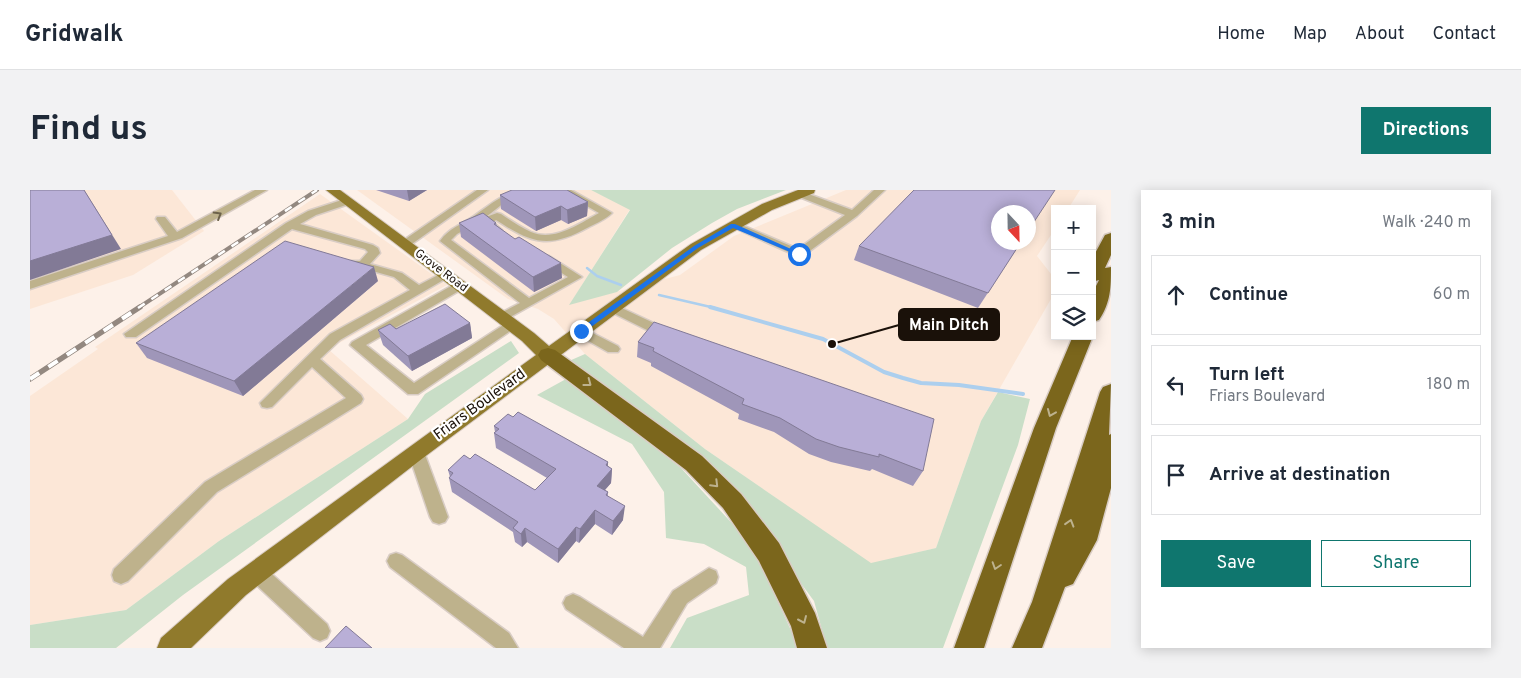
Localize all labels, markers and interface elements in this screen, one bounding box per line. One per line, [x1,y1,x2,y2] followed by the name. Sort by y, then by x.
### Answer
[25,20,123,50] text: Gridwalk
[1217,23,1265,46] text: Home
[1293,23,1327,46] text: Map
[1355,23,1404,46] text: About
[1432,23,1496,46] text: Contact
[1361,107,1491,154] button: Directions
[30,108,148,152] text: Find us
[991,205,1036,250] north arrow
[1051,205,1096,340] map controls
[1051,205,1096,250] button: +
[1161,209,1216,236] text: 3 min
[212,211,221,221] one-way arrow
[1382,213,1471,233] text: Walk · 240 m
[788,243,811,266] route start
[411,246,471,296] street label: Grove Road
[1051,250,1096,295] button: −
[1162,281,1190,309] icon: ahead
[1209,283,1288,307] text: Continue
[1433,285,1470,305] text: 60 m
[1051,295,1096,340] button: layers
[899,309,999,340] callout: Main Ditch
[909,316,989,336] text: Main Ditch
[570,320,593,343] route end
[1209,363,1285,387] text: Turn left
[430,365,530,445] street label: Friars Boulevard
[1162,371,1190,399] icon: left
[1427,375,1470,395] text: 180 m
[582,378,591,386] one-way arrow
[1209,387,1325,407] text: Friars Boulevard
[1046,408,1057,417] one-way arrow
[1162,461,1190,489] icon: arrive
[1209,463,1390,487] text: Arrive at destination
[709,478,718,487] one-way arrow
[1065,520,1075,528] one-way arrow
[1161,540,1311,587] button: Save
[1321,540,1471,587] button: Share
[992,562,1002,570] one-way arrow
[796,615,807,624] one-way arrow

